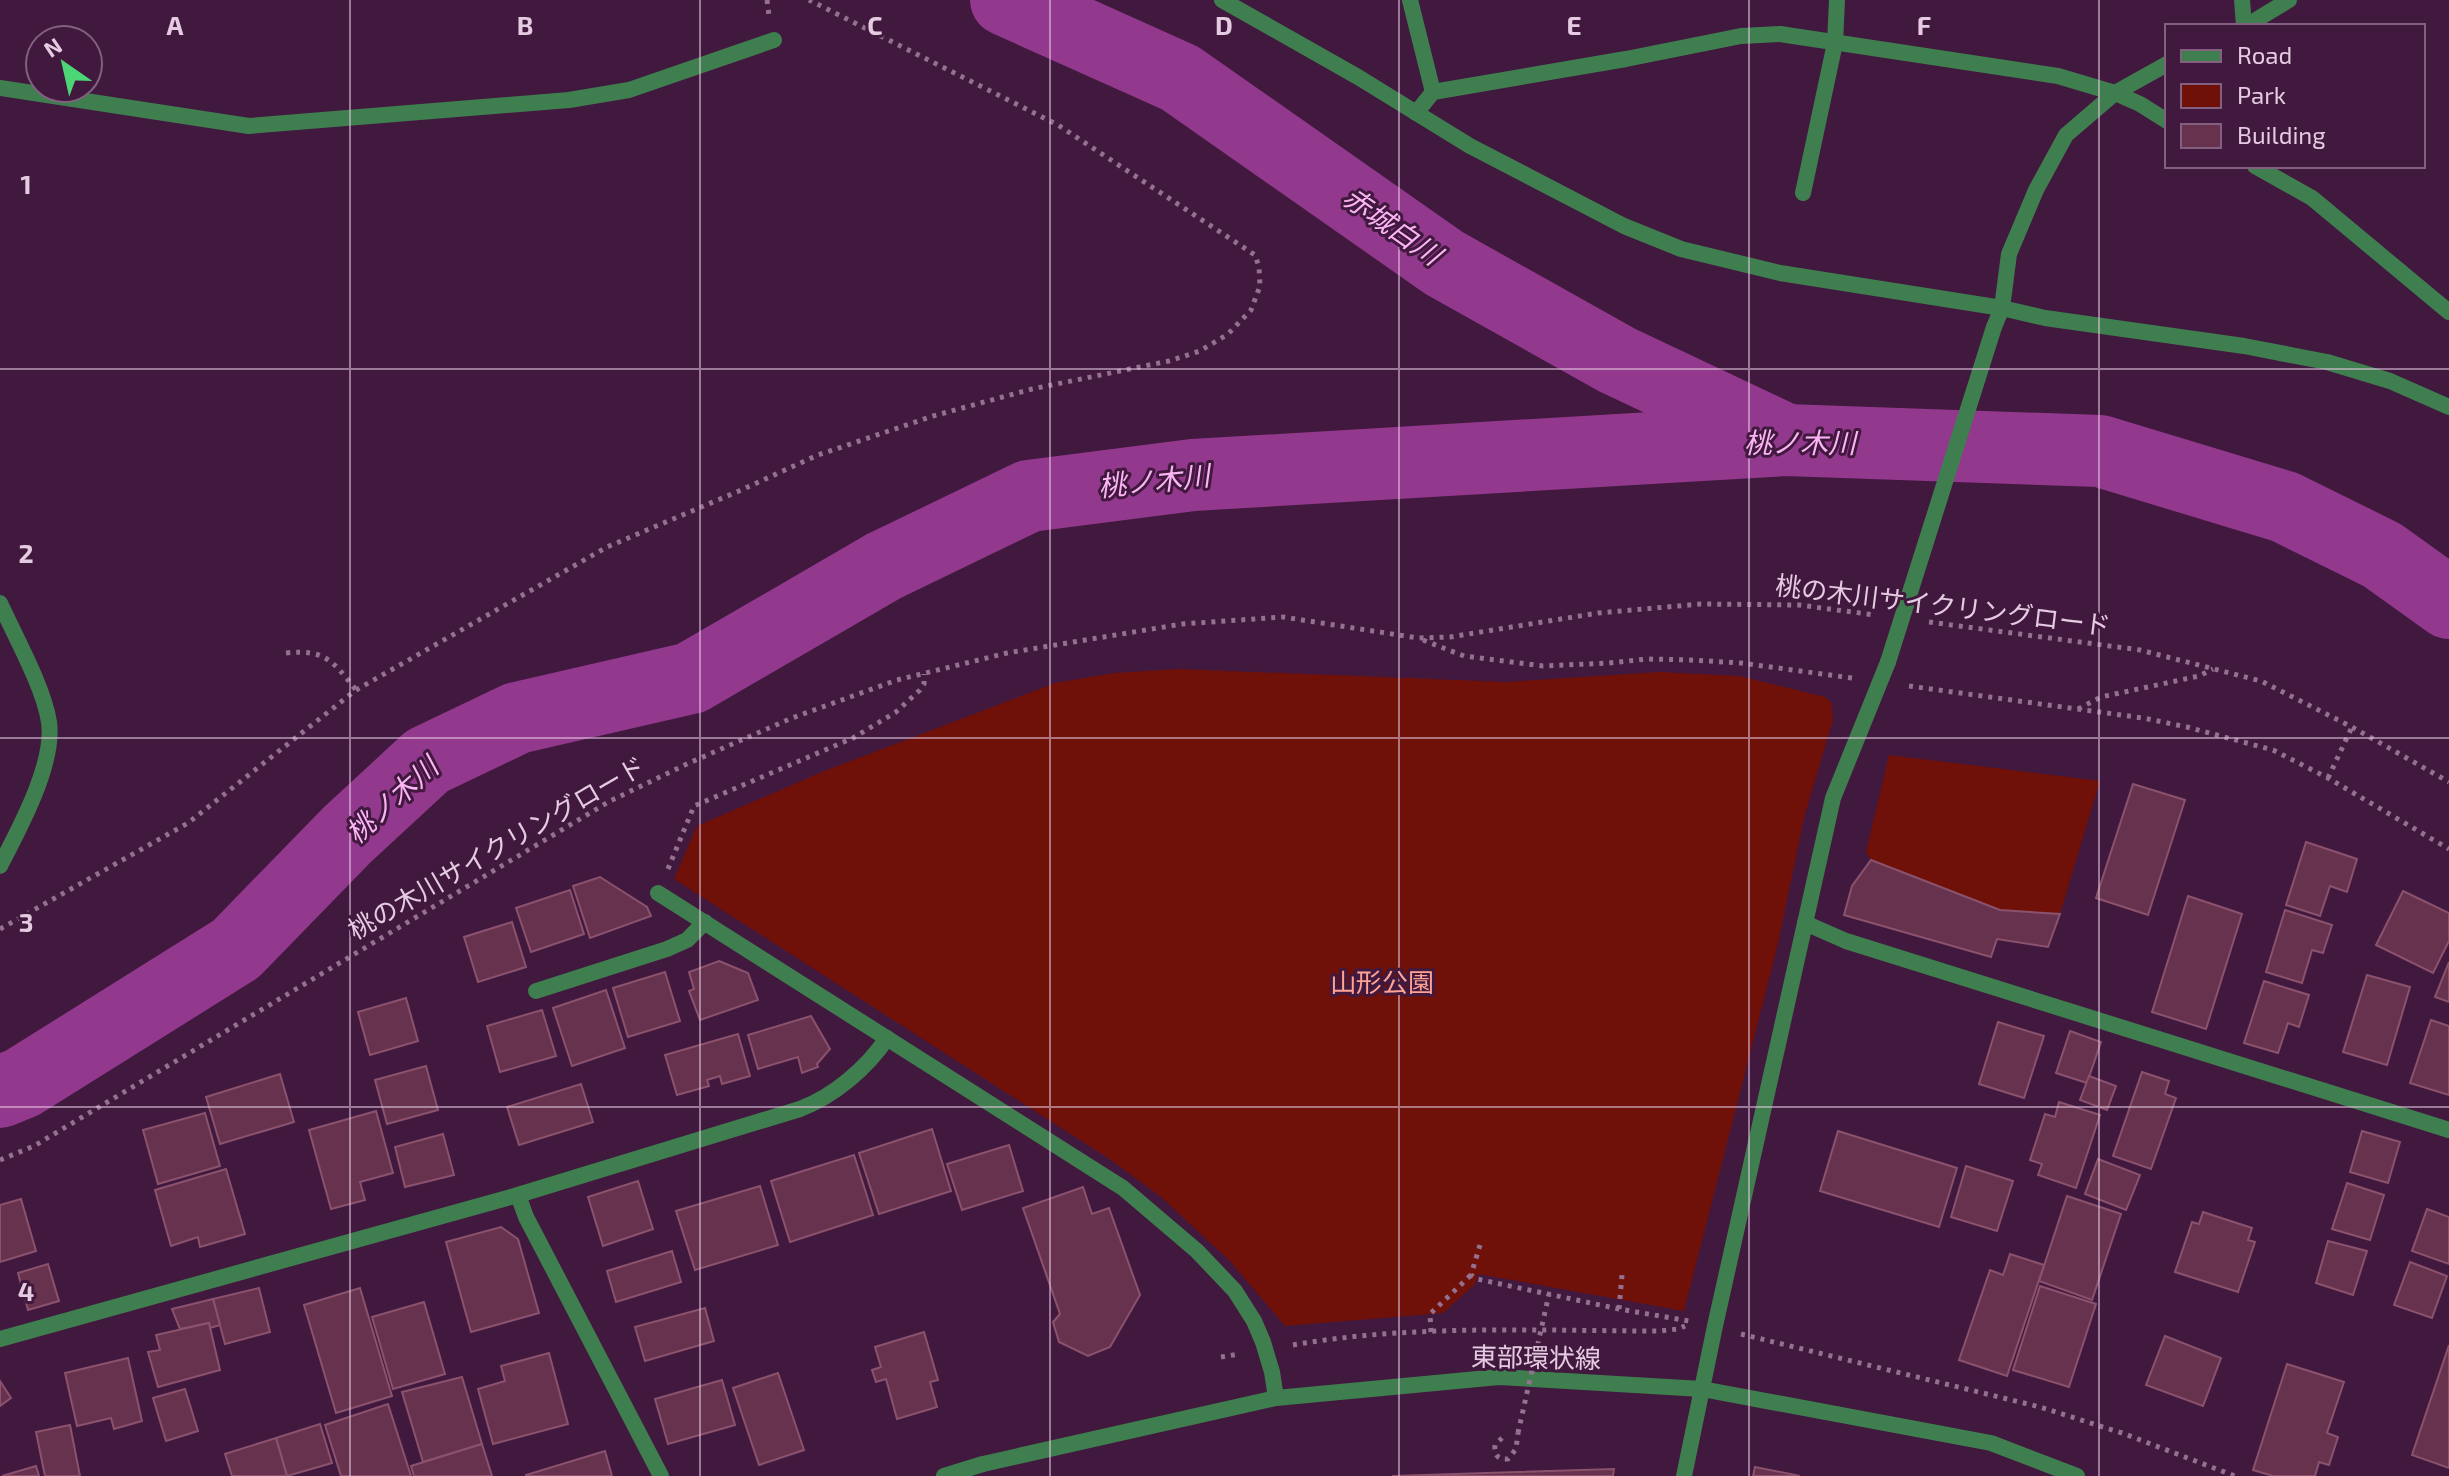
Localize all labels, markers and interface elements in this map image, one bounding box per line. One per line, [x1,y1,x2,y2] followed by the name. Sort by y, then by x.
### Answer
[167,9,184,40] text: A
[517,9,533,40] text: B
[867,9,883,40] text: C
[1215,9,1233,40] text: D
[1566,9,1582,40] text: E
[1917,9,1931,40] text: F
[24,24,104,104] north arrow
[2165,24,2425,168] legend
[38,31,66,62] text: N
[2237,40,2292,69] text: Road
[2237,80,2286,109] text: Park
[2237,120,2326,149] text: Building
[20,168,32,199] text: 1
[1337,179,1451,273] water label: 赤城白川
[1744,425,1859,459] water label: 桃ノ木川
[1096,457,1214,503] water label: 桃ノ木川
[18,537,34,568] text: 2
[1774,569,2113,640] street label: 桃の木川サイクリングロード
[338,747,447,849] water label: 桃ノ木川
[342,749,650,944] street label: 桃の木川サイクリングロード
[19,906,33,937] text: 3
[1330,966,1434,997] park label: 山形公園
[18,1275,34,1306] text: 4
[1471,1340,1601,1373] street label: 東部環状線

